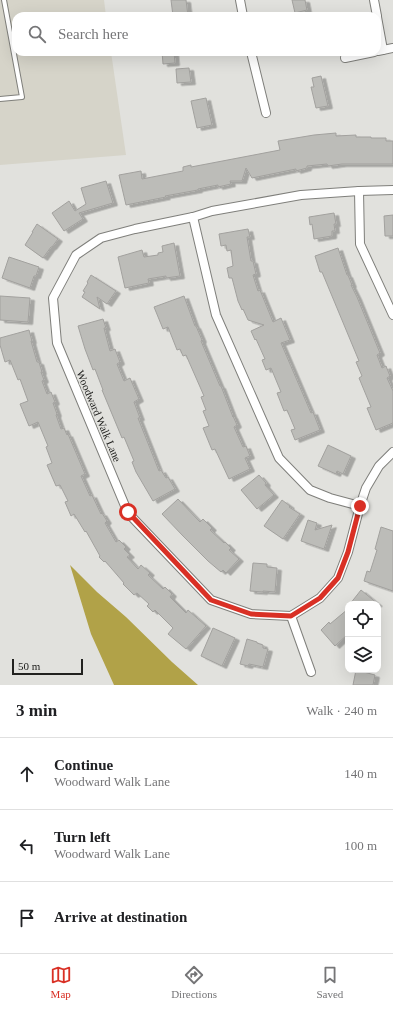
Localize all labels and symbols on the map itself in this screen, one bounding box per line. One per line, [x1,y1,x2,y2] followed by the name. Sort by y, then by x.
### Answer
[74,368,124,464] street label: Woodward Walk Lane
[351,497,369,515] route end
[119,503,137,521] route start
[12,657,83,676] scale bar

